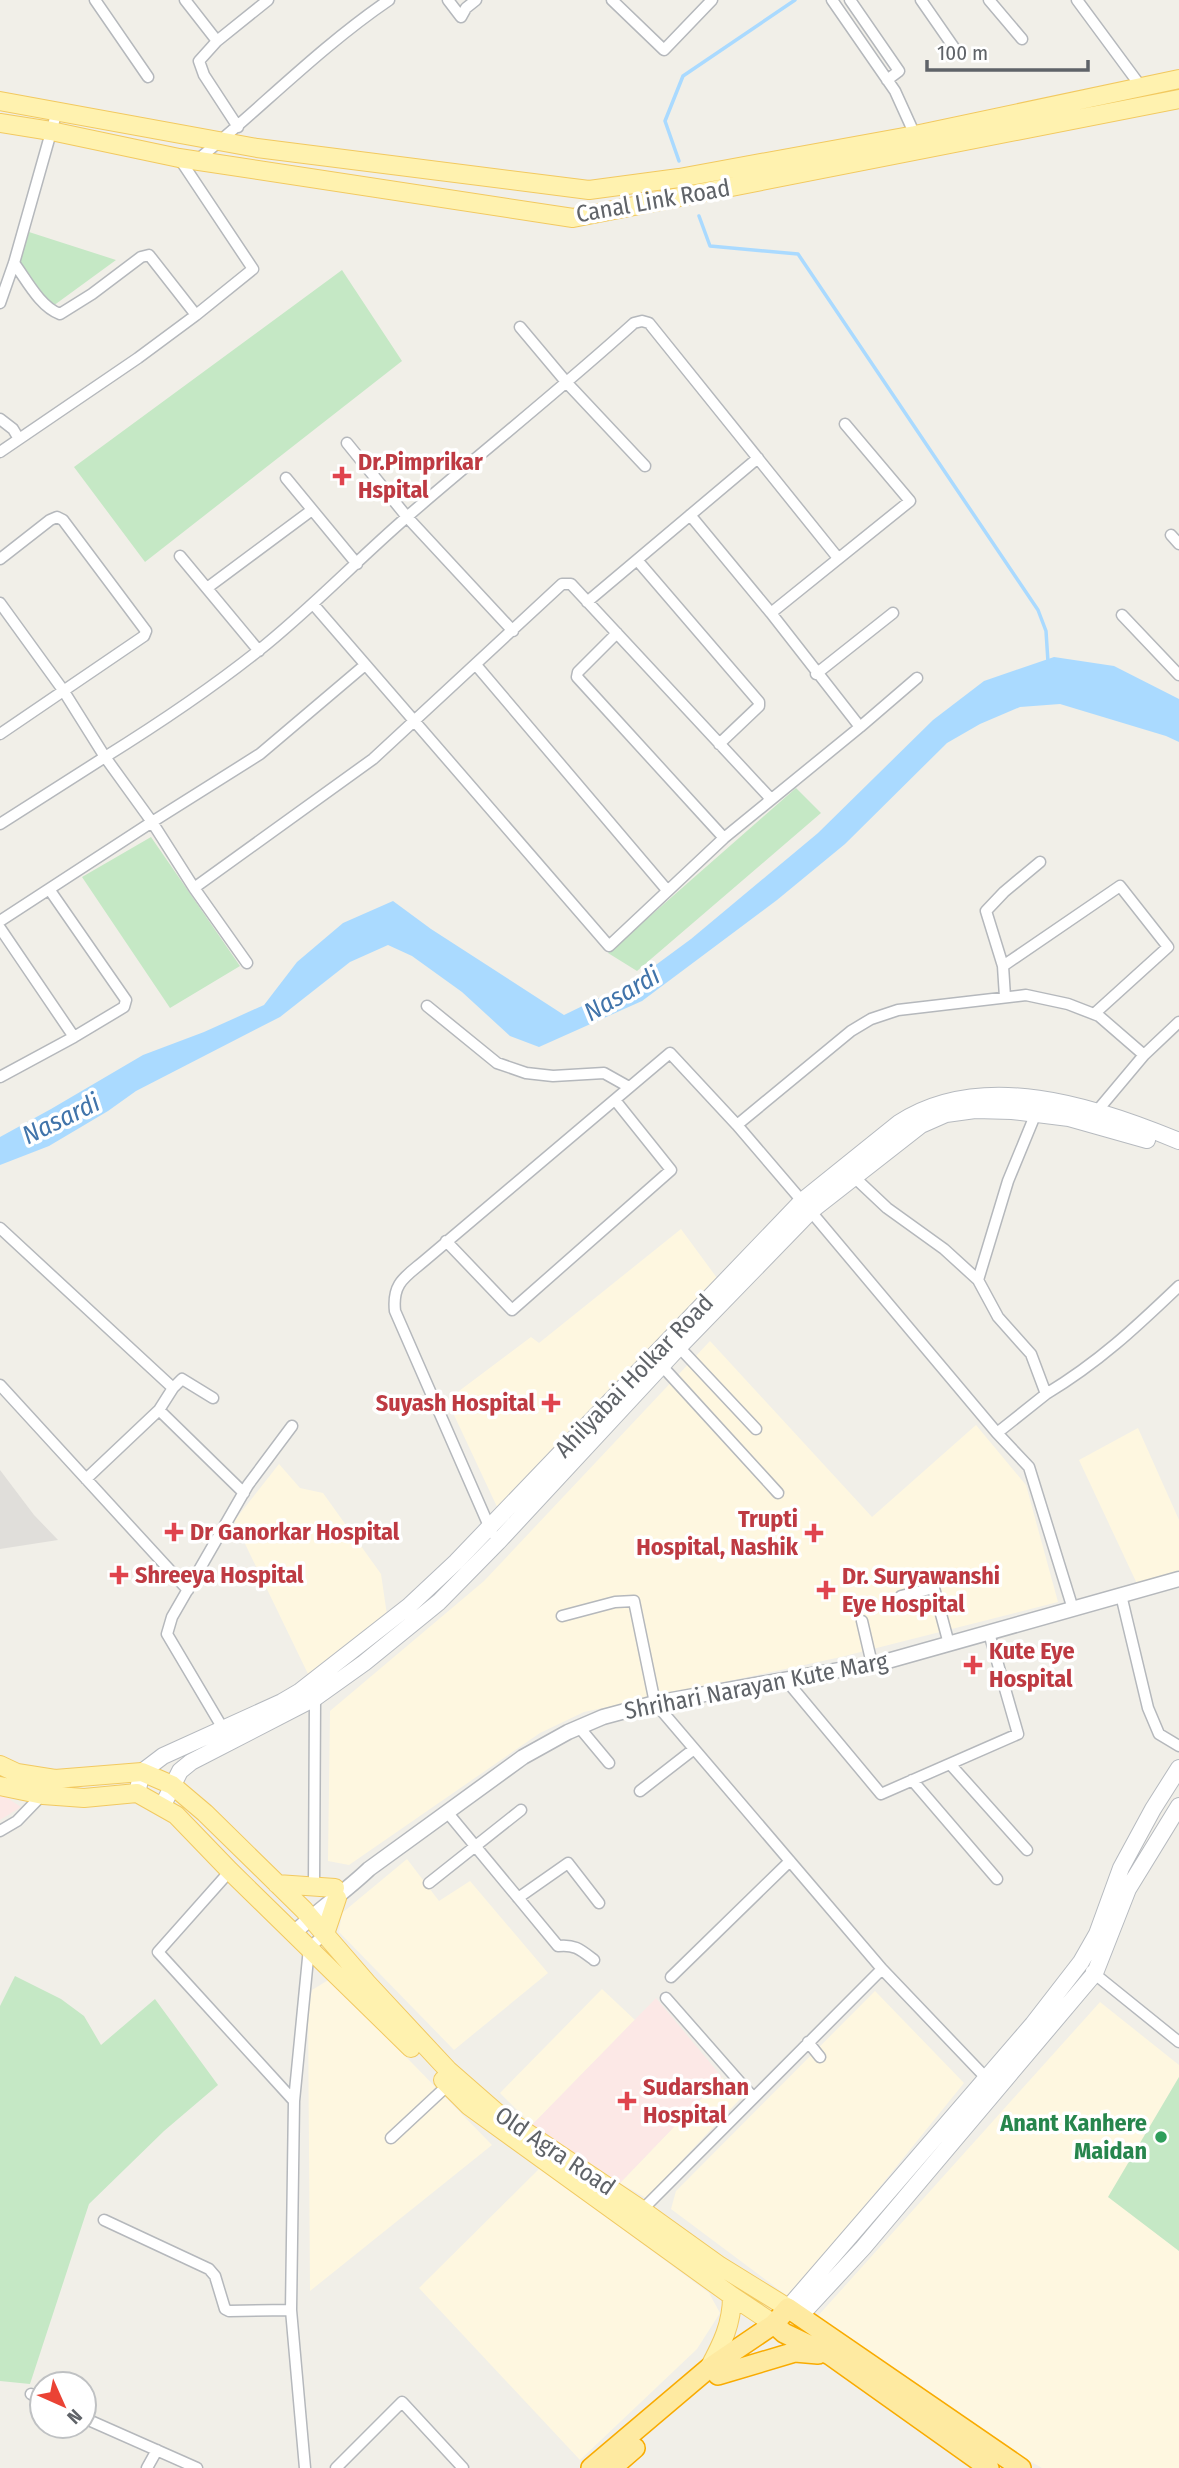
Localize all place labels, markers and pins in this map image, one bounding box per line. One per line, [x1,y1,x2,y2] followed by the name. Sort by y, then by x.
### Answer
[358,448,483,504] place label: Dr.Pimprikar Hspital
[332,466,352,486] marker: Dr.Pimprikar Hspital
[376,1389,535,1417] place label: Suyash Hospital
[541,1393,561,1413] marker: Suyash Hospital
[636,1505,799,1561] place label: Trupti Hospital, Nashik
[190,1518,400,1546] place label: Dr Ganorkar Hospital
[164,1522,184,1542] marker: Dr Ganorkar Hospital
[804,1523,824,1543] marker: Trupti Hospital, Nashik
[135,1561,304,1589] place label: Shreeya Hospital
[842,1562,1000,1618] place label: Dr. Suryawanshi Eye Hospital
[109,1565,129,1585] marker: Shreeya Hospital
[816,1580,836,1600] marker: Dr. Suryawanshi Eye Hospital
[989,1637,1075,1693] place label: Kute Eye Hospital
[963,1655,983,1675] marker: Kute Eye Hospital
[643,2073,749,2129] place label: Sudarshan Hospital
[617,2091,637,2111] marker: Sudarshan Hospital
[999,2109,1147,2165] place label: Anant Kanhere Maidan
[1153,2129,1169,2145] marker: Anant Kanhere Maidan

